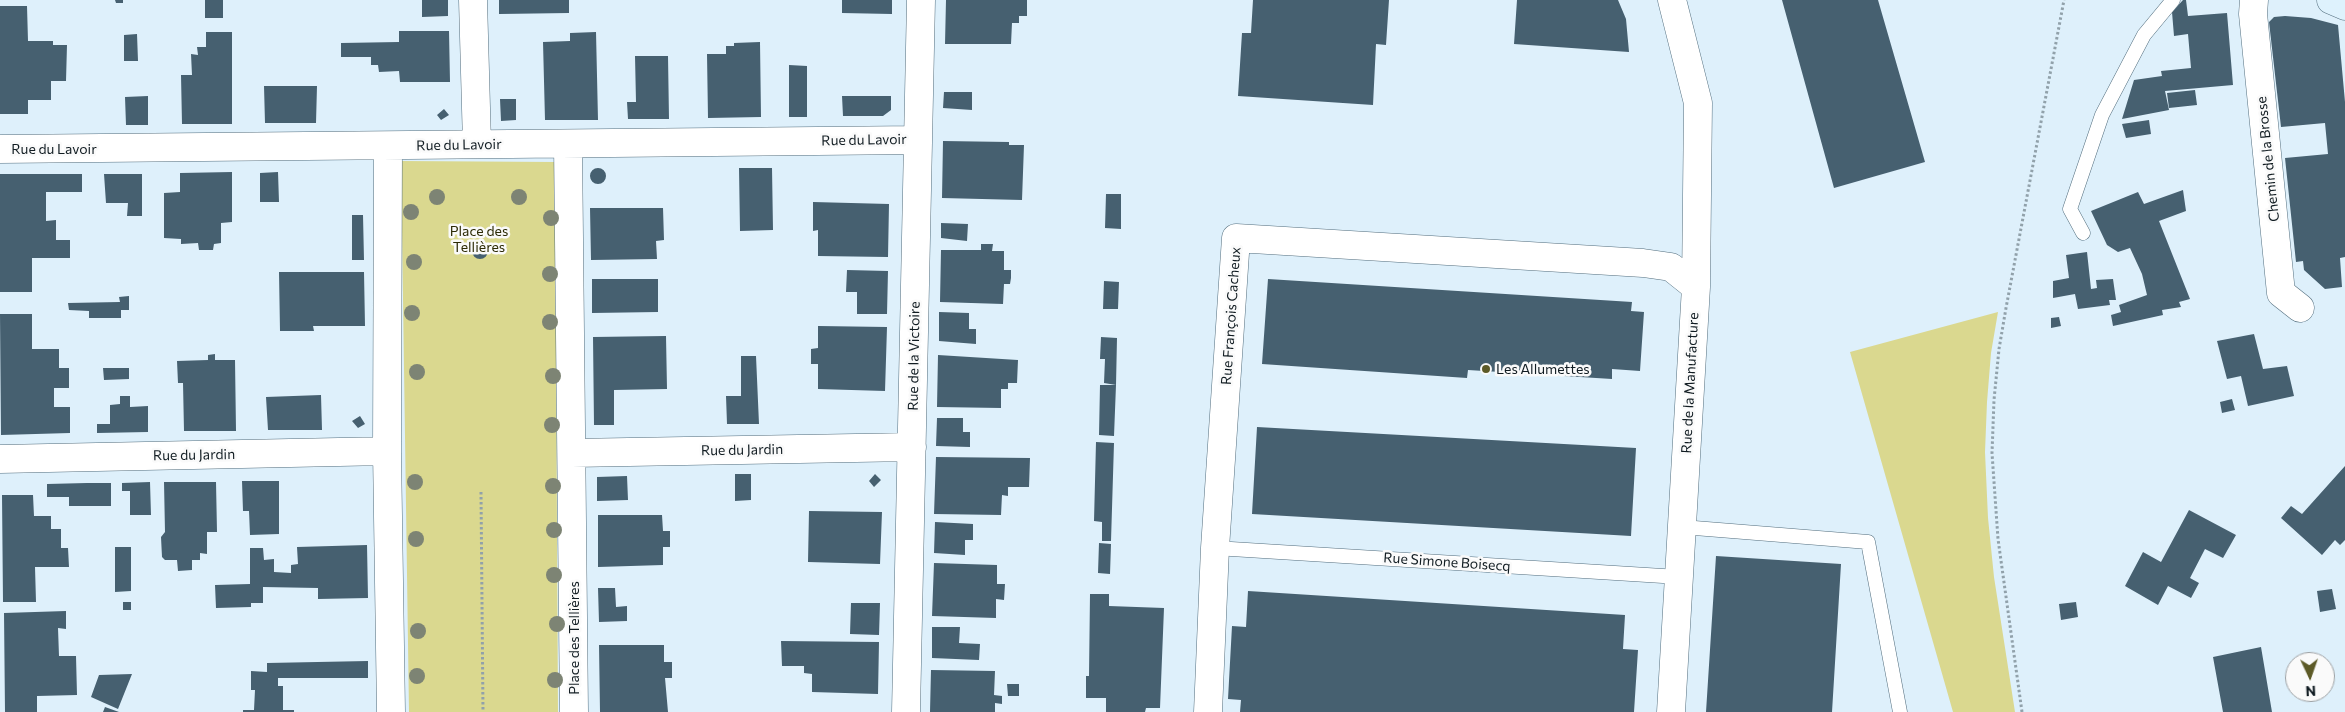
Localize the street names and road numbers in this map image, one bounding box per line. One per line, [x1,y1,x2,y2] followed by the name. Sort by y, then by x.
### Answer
[2253,95,2283,223] street label: Chemin de la Brosse
[821,131,907,149] street label: Rue du Lavoir
[416,136,502,154] street label: Rue du Lavoir
[11,141,97,157] street label: Rue du Lavoir
[1218,246,1244,386] street label: Rue François Cacheux
[905,301,923,411] street label: Rue de la Victoire
[1678,312,1702,454] street label: Rue de la Manufacture
[701,441,783,459] street label: Rue du Jardin
[153,446,235,464] street label: Rue du Jardin
[1383,549,1511,575] street label: Rue Simone Boisecq
[566,581,582,695] street label: Place des Tellières

